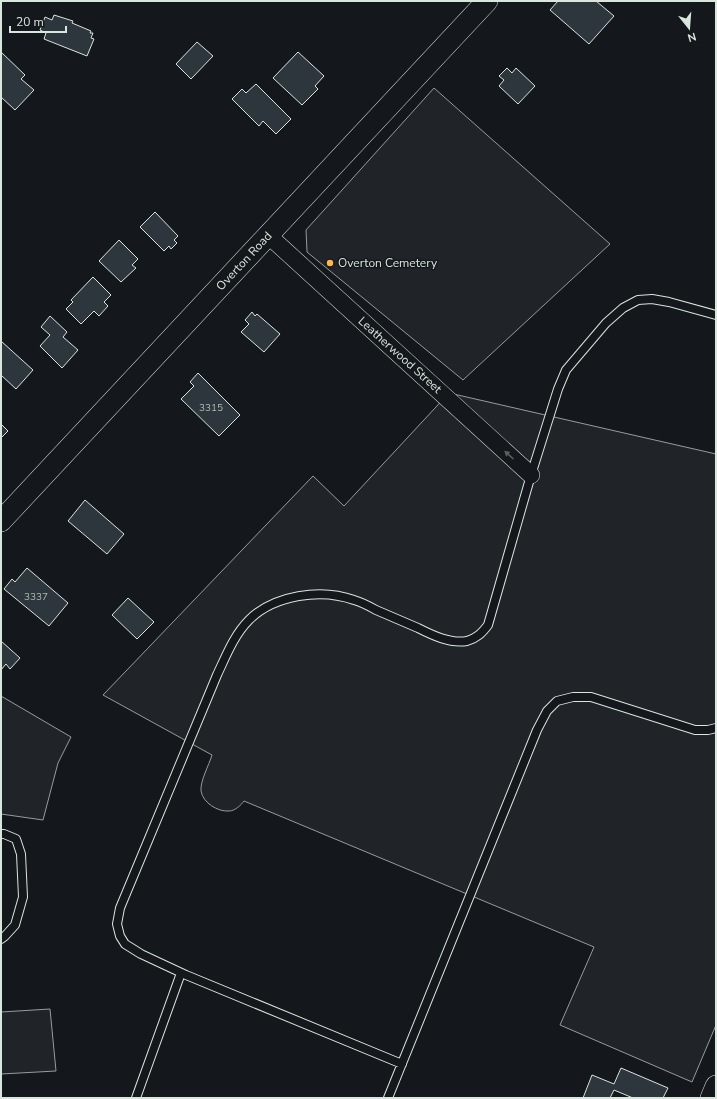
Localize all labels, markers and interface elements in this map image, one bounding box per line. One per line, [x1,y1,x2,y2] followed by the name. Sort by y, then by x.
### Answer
[10,8,66,34] scale bar
[669,8,709,48] north arrow
[16,14,44,30] text: 20 m
[686,29,698,45] text: N
[213,228,275,294] street label: Overton Road
[338,255,438,271] place label: Overton Cemetery
[325,258,335,268] marker: Overton Cemetery
[355,313,446,397] street label: Leatherwood Street
[199,401,223,415] house number: 3315
[504,450,514,460] one-way arrow
[24,590,48,604] house number: 3337

